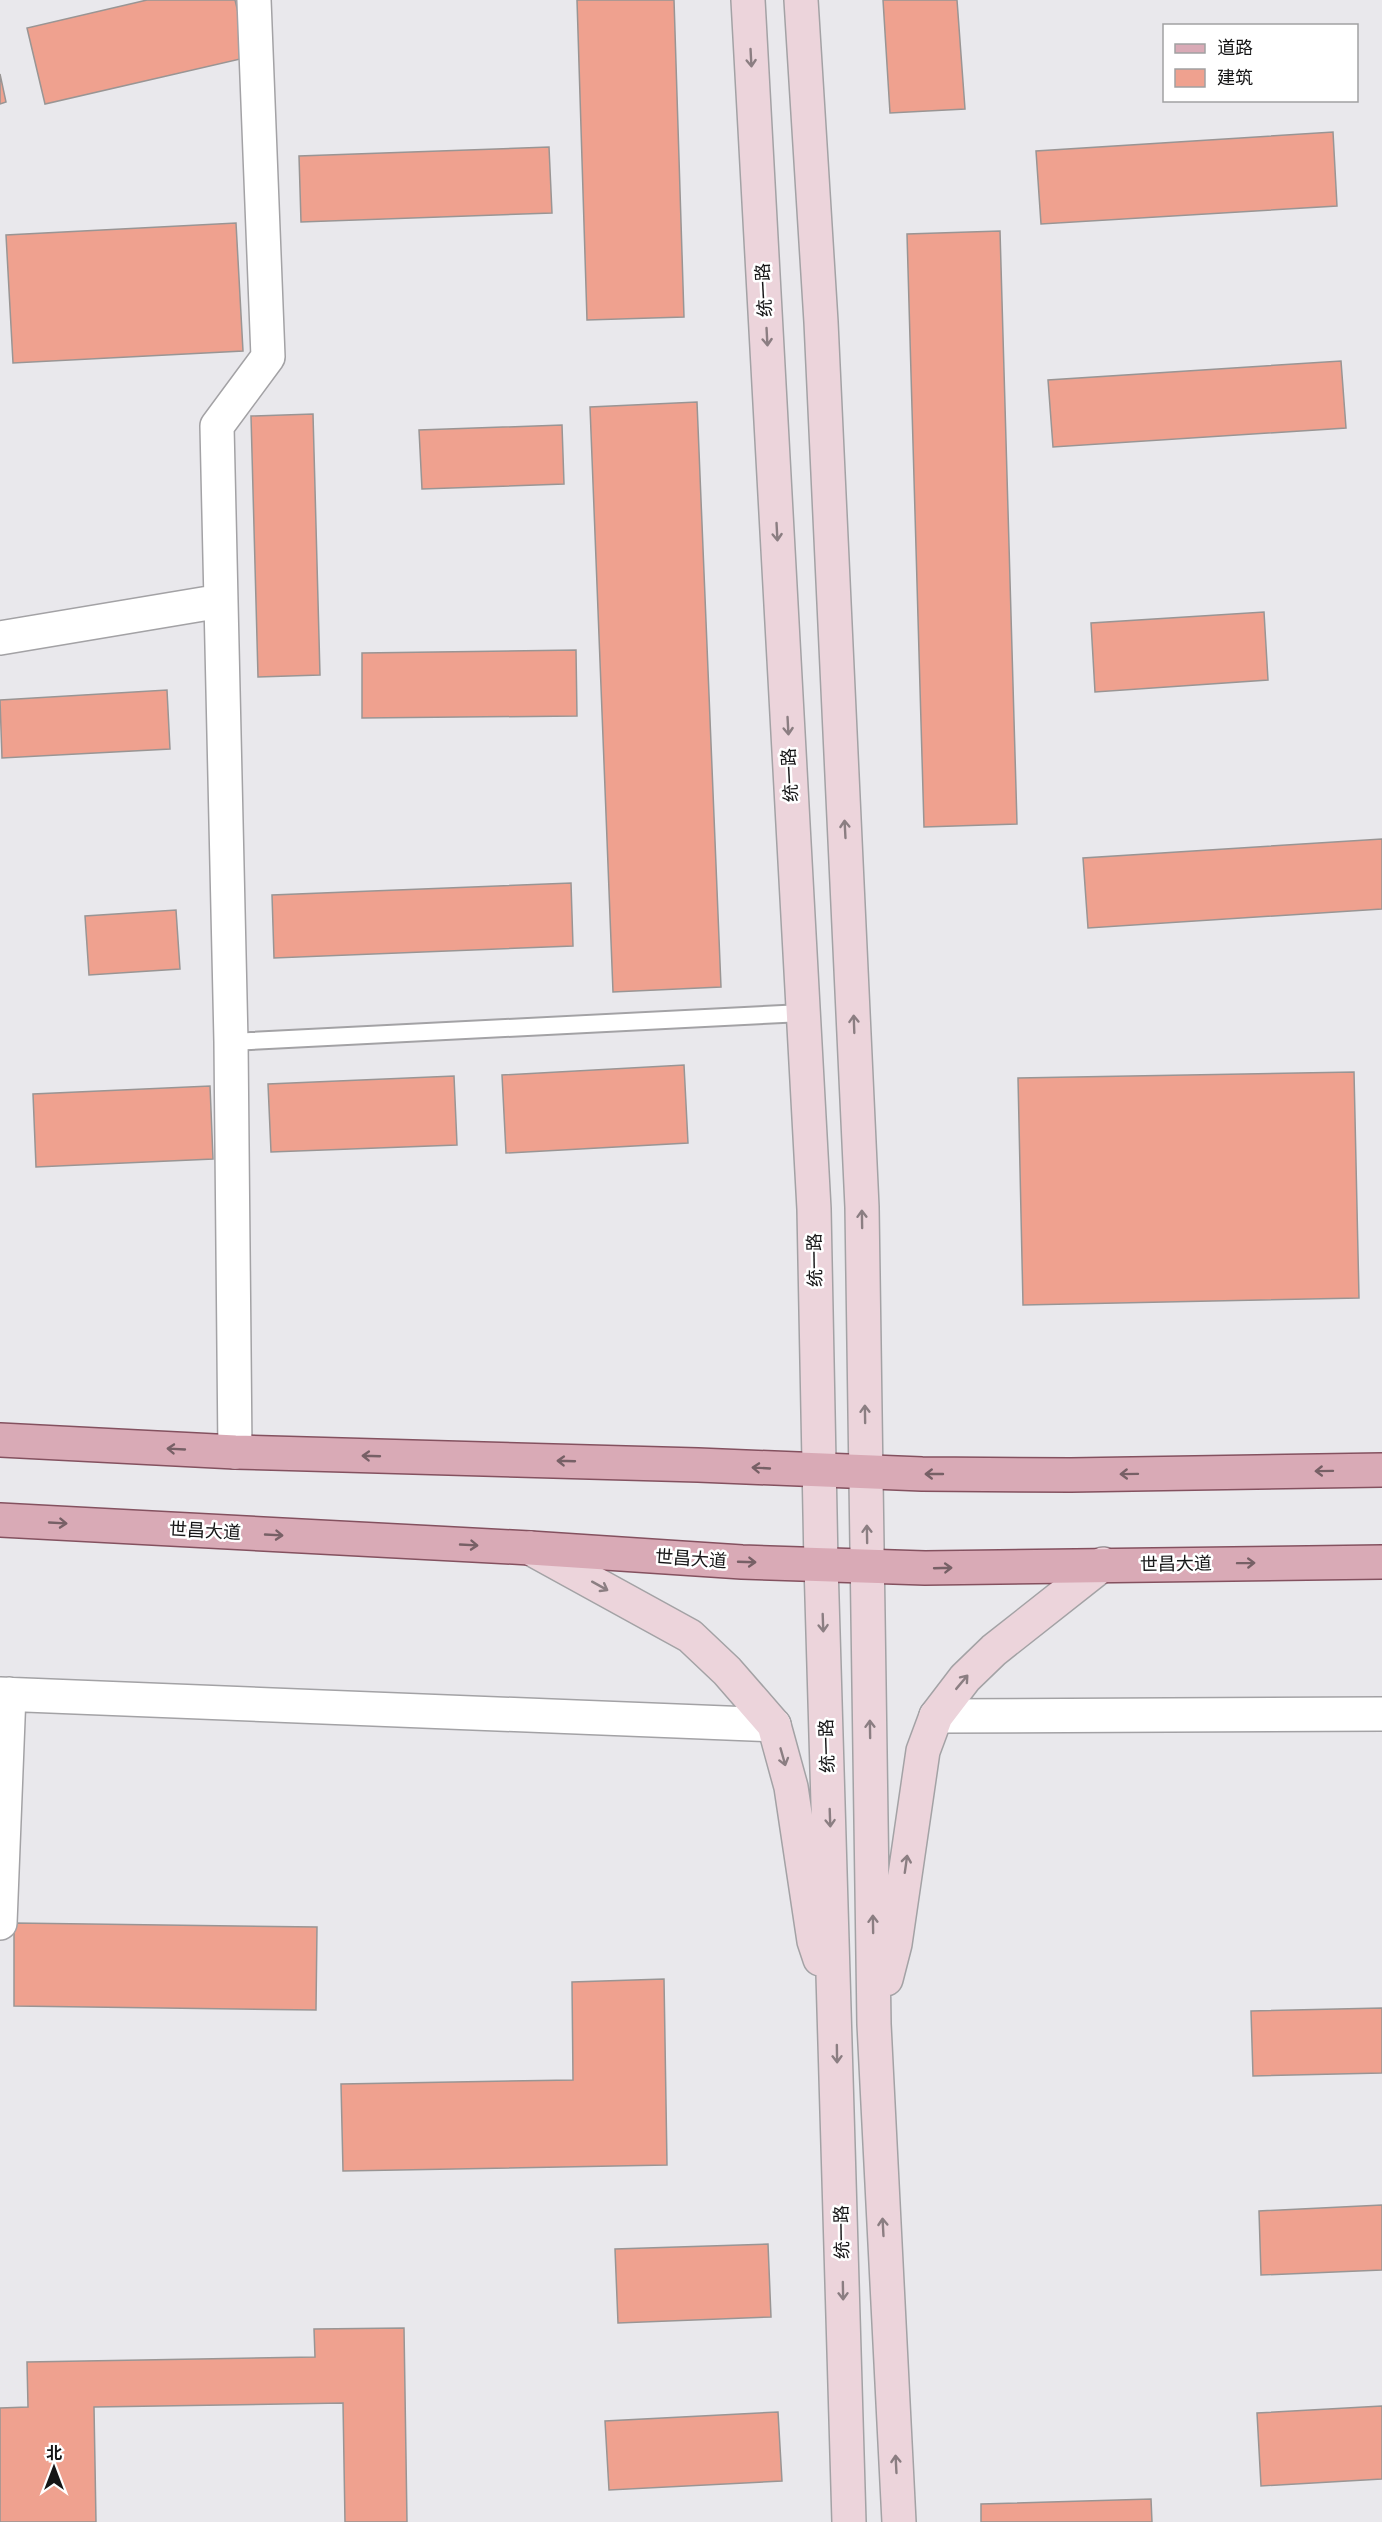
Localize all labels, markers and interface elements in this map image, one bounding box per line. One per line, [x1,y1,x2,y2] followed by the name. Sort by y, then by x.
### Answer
[1163,24,1358,102] legend
[1217,37,1253,57] text: 道路
[746,48,757,68] one-way arrow
[1217,67,1253,87] text: 建筑
[752,263,774,318] street label: 统一路
[762,326,773,346] one-way arrow
[772,521,783,541] one-way arrow
[782,716,793,736] one-way arrow
[778,748,800,803] street label: 统一路
[840,820,851,840] one-way arrow
[849,1014,860,1034] one-way arrow
[856,1209,868,1229] one-way arrow
[804,1233,824,1287] street label: 统一路
[859,1404,871,1424] one-way arrow
[167,1443,186,1454] one-way arrow
[361,1450,381,1461] one-way arrow
[556,1456,576,1467] one-way arrow
[751,1462,771,1473] one-way arrow
[1314,1465,1334,1477] one-way arrow
[924,1468,944,1480] one-way arrow
[1119,1468,1139,1480] one-way arrow
[48,1518,68,1529] one-way arrow
[169,1518,242,1542] street label: 世昌大道
[861,1524,873,1544] one-way arrow
[264,1529,284,1540] one-way arrow
[458,1539,478,1550] one-way arrow
[654,1546,728,1570] street label: 世昌大道
[1140,1552,1212,1574] street label: 世昌大道
[737,1557,757,1568] one-way arrow
[1235,1557,1255,1569] one-way arrow
[932,1562,952,1574] one-way arrow
[591,1580,608,1592] one-way arrow
[818,1612,829,1632] one-way arrow
[955,1675,969,1690] one-way arrow
[815,1719,837,1773] street label: 统一路
[864,1719,876,1739] one-way arrow
[777,1747,789,1766] one-way arrow
[824,1807,835,1827] one-way arrow
[901,1855,912,1875] one-way arrow
[867,1914,879,1934] one-way arrow
[831,2044,843,2064] one-way arrow
[831,2205,851,2259] street label: 统一路
[877,2217,888,2237] one-way arrow
[837,2281,849,2301] one-way arrow
[24,2438,84,2498] north arrow
[46,2444,62,2462] text: 北
[890,2454,901,2474] one-way arrow

